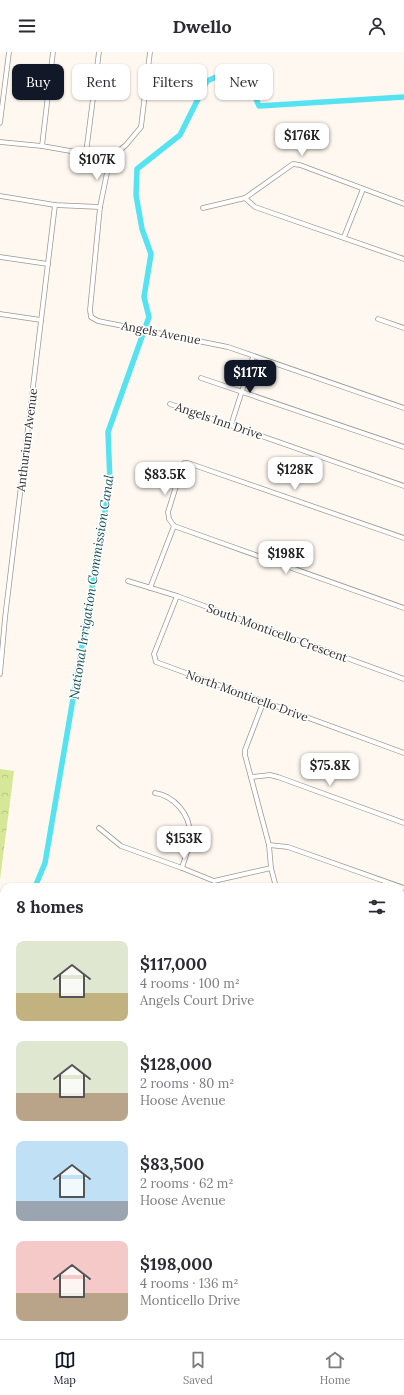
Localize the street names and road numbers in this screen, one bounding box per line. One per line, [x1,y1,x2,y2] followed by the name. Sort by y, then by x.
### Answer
[119,317,203,348] street label: Angels Avenue
[13,387,40,493] street label: Anthurium Avenue
[173,398,265,443] street label: Angels Inn Drive
[205,600,350,665] street label: South Monticello Crescent
[184,666,311,725] street label: North Monticello Drive

